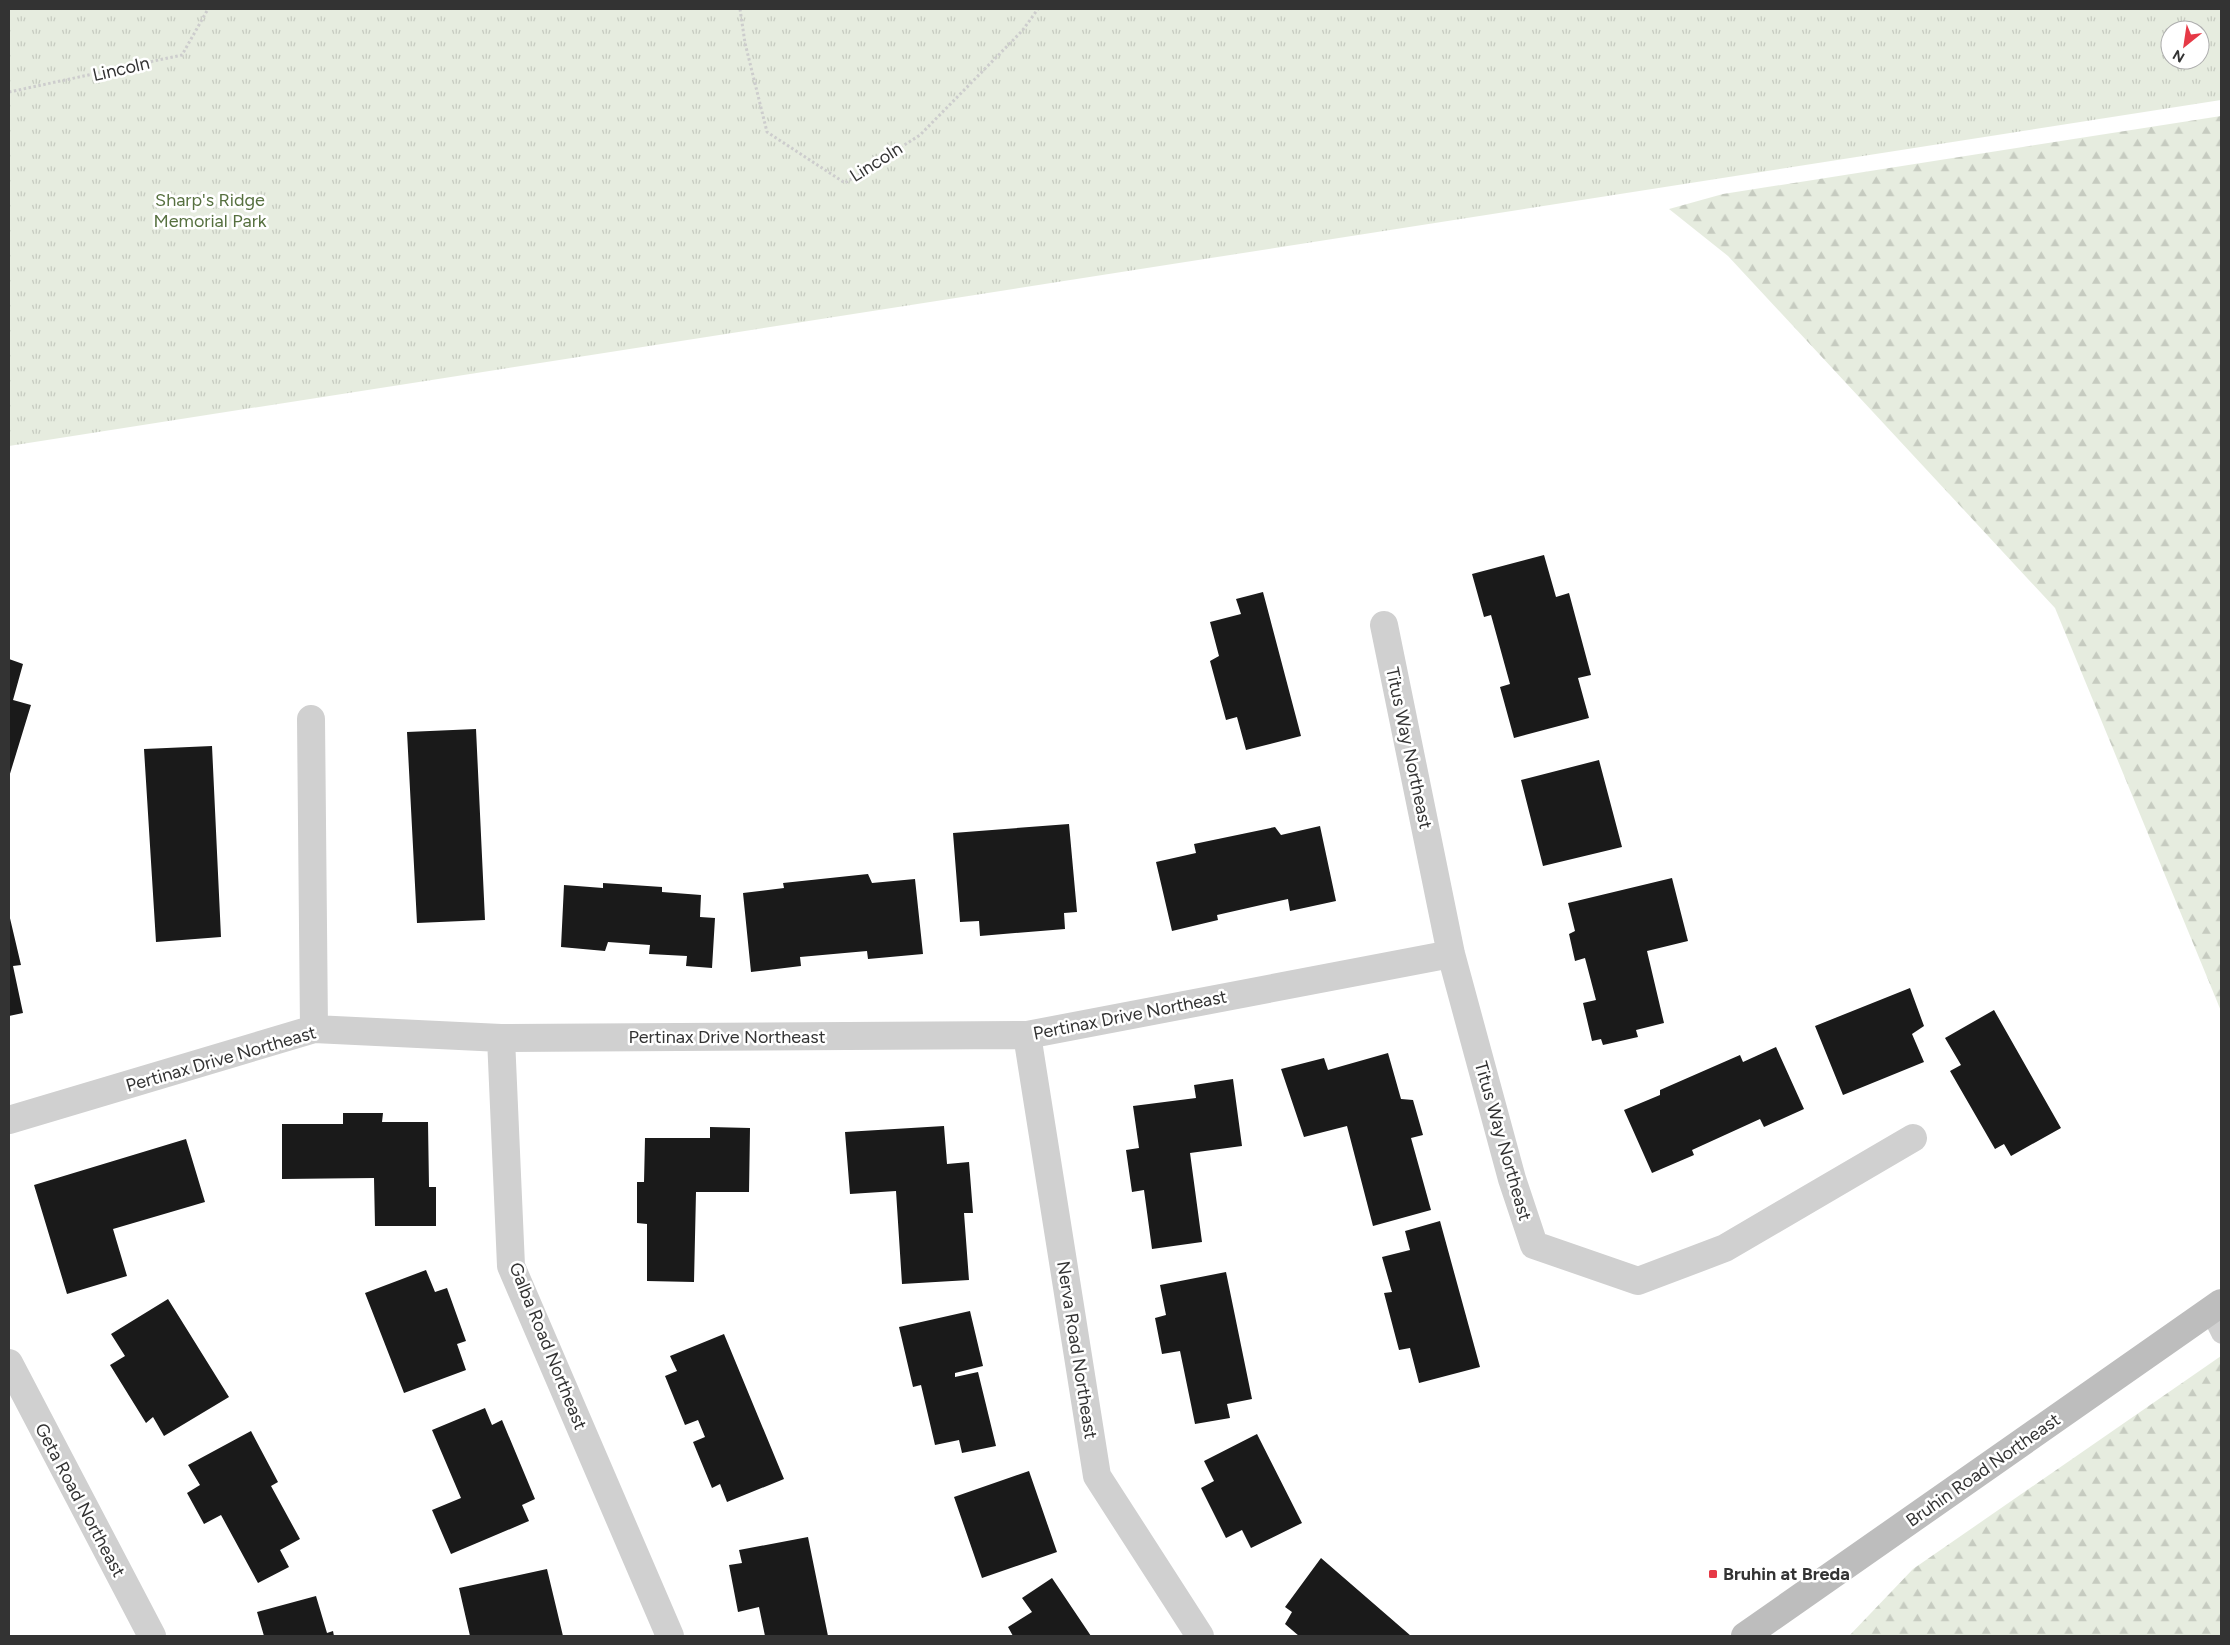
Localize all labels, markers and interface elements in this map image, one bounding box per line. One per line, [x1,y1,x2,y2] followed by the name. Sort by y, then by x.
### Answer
[2160,20,2210,70] north arrow
[2170,46,2188,66] text: N
[90,52,152,86] street label: Lincoln
[846,137,906,187] street label: Lincoln
[154,189,267,232] park label: Sharp's Ridge Memorial Park
[1381,665,1437,831] street label: Titus Way Northeast
[1031,985,1229,1045] street label: Pertinax Drive Northeast
[123,1021,319,1097] street label: Pertinax Drive Northeast
[629,1026,826,1048] street label: Pertinax Drive Northeast
[1470,1059,1536,1223] street label: Titus Way Northeast
[504,1259,592,1433] street label: Galba Road Northeast
[1052,1259,1102,1441] street label: Nerva Road Northeast
[1902,1408,2065,1532] street label: Bruhin Road Northeast
[30,1419,130,1581] street label: Geta Road Northeast
[1723,1563,1850,1585] place label: Bruhin at Breda
[1707,1568,1719,1580] marker: Bruhin at Breda

